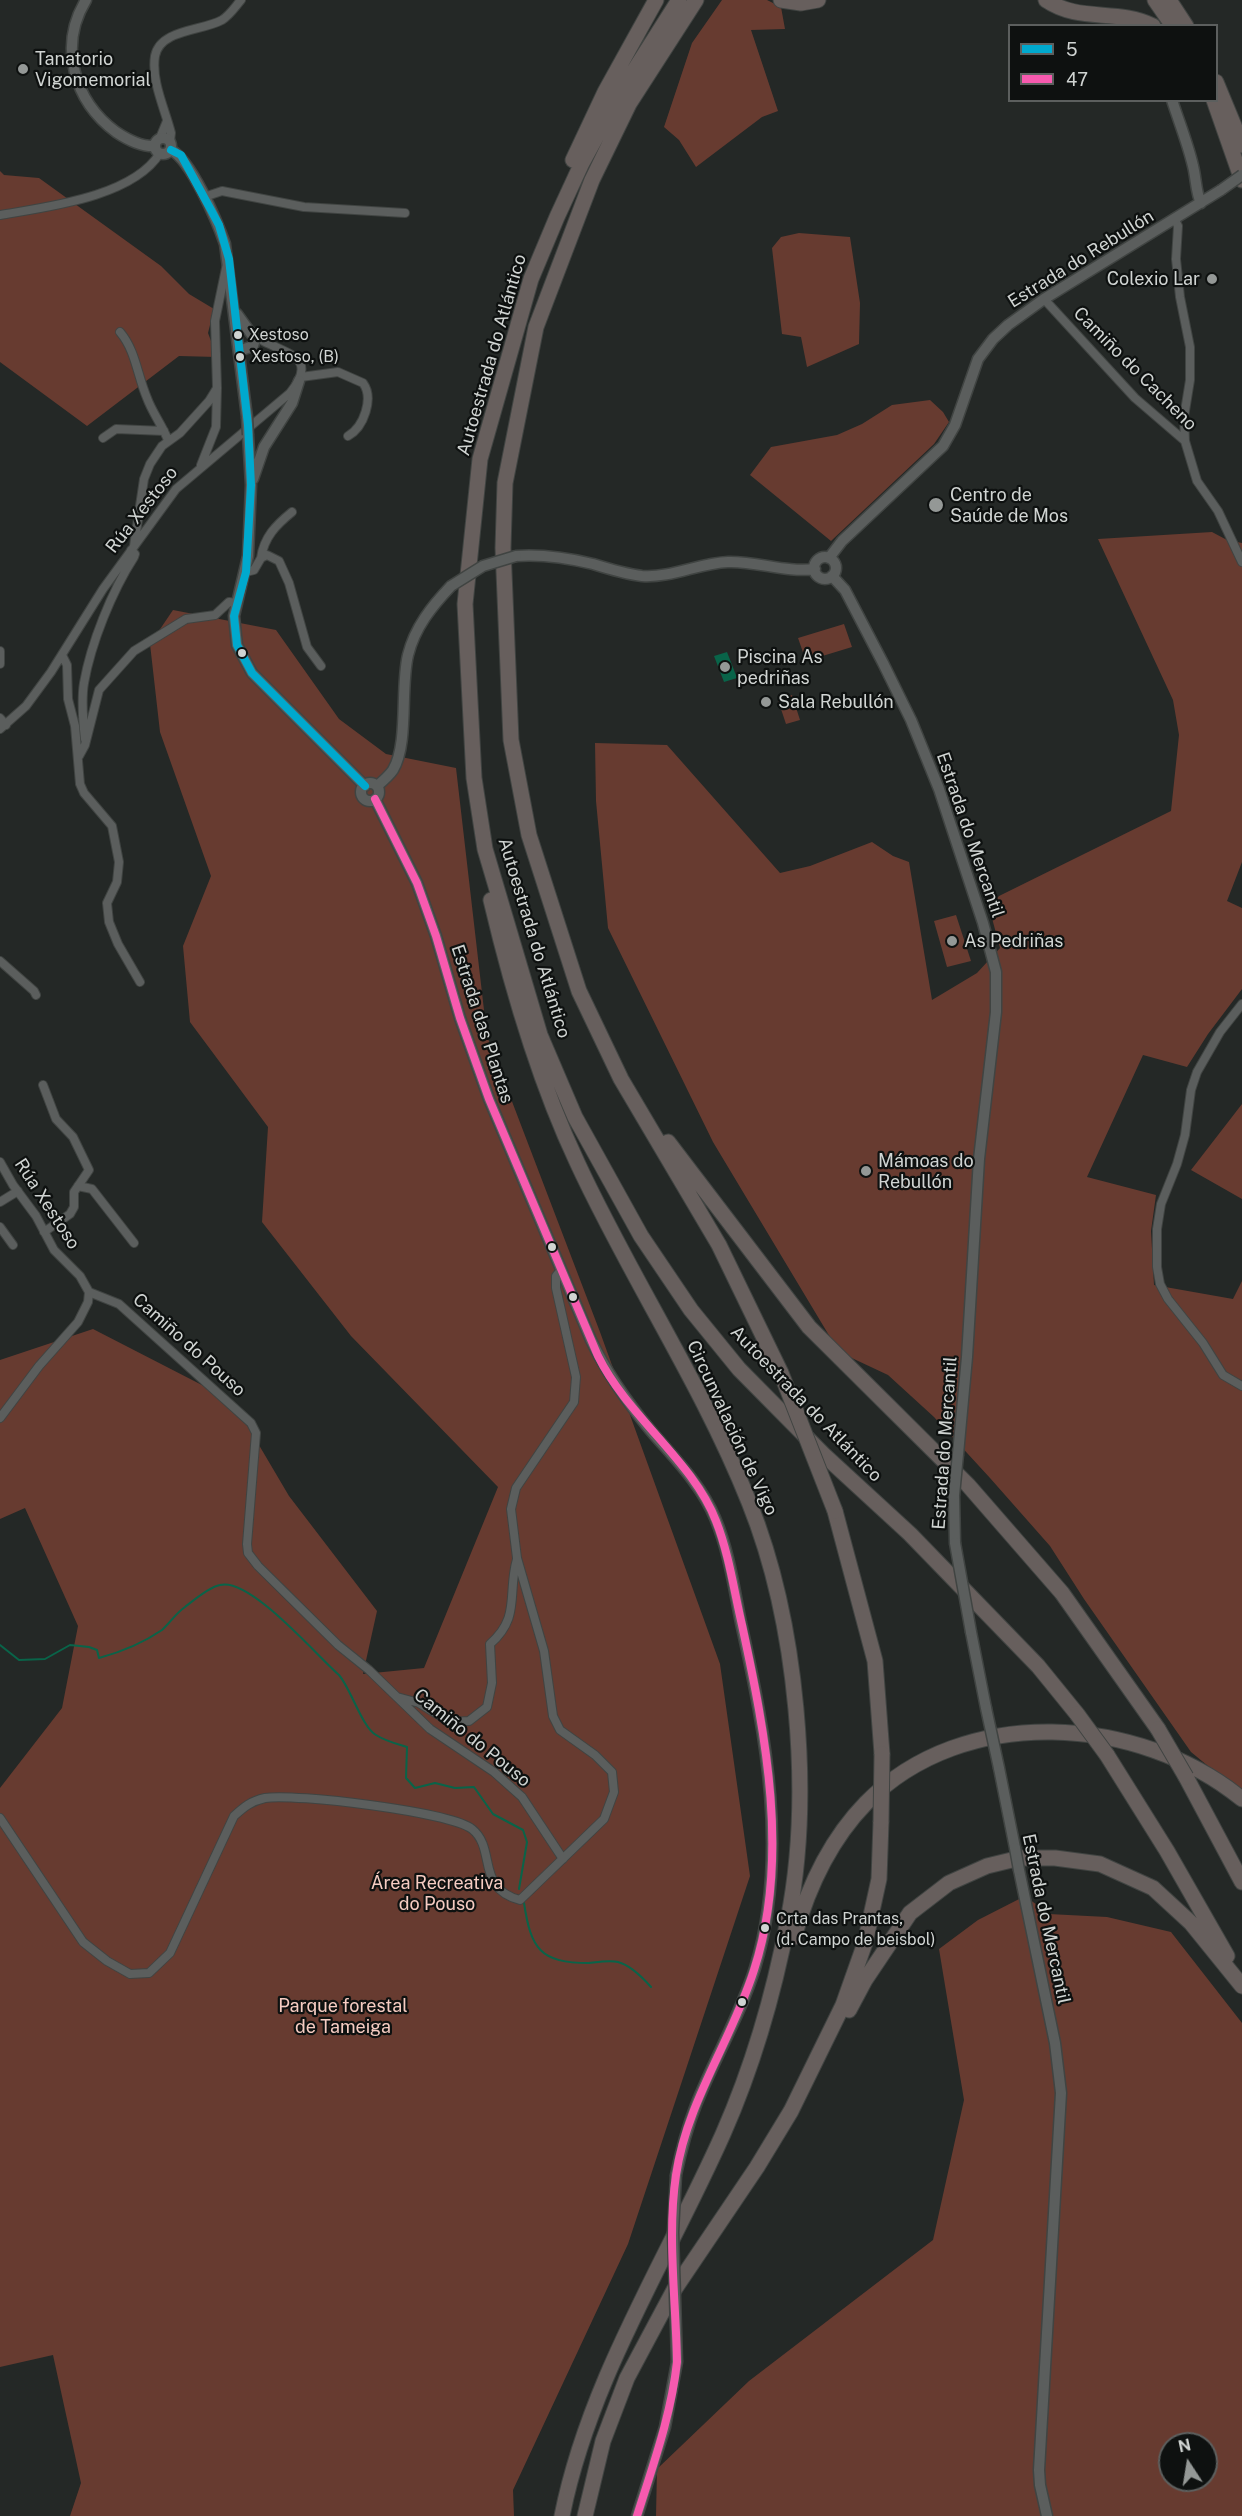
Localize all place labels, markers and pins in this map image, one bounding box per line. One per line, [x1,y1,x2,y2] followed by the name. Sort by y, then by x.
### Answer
[35,48,151,90] place label: Tanatorio Vigomemorial
[16,62,30,76] marker: Tanatorio Vigomemorial
[1107,268,1200,290] place label: Colexio Lar
[1205,272,1219,286] marker: Colexio Lar
[249,325,309,345] place label: Xestoso
[232,329,244,341] marker: Xestoso
[251,347,339,367] place label: Xestoso, (B)
[234,351,246,363] marker: Xestoso, (B)
[950,484,1068,526] place label: Centro de Saúde de Mos
[927,496,945,514] marker: Centro de Saúde de Mos
[737,646,823,688] place label: Piscina As pedriñas
[236,647,248,659] unlabelled marker
[718,660,732,674] marker: Piscina As pedriñas
[778,691,894,713] place label: Sala Rebullón
[759,695,773,709] marker: Sala Rebullón
[964,930,1063,952] place label: As Pedriñas
[945,934,959,948] marker: As Pedriñas
[878,1150,974,1192] place label: Mámoas do Rebullón
[859,1164,873,1178] marker: Mámoas do Rebullón
[546,1241,558,1253] unlabelled marker
[567,1291,579,1303] unlabelled marker
[776,1909,935,1947] place label: Crta das Prantas, (d. Campo de beisbol)
[759,1922,771,1934] marker: Crta das Prantas, (d. Campo de beisbol)
[736,1996,748,2008] unlabelled marker

